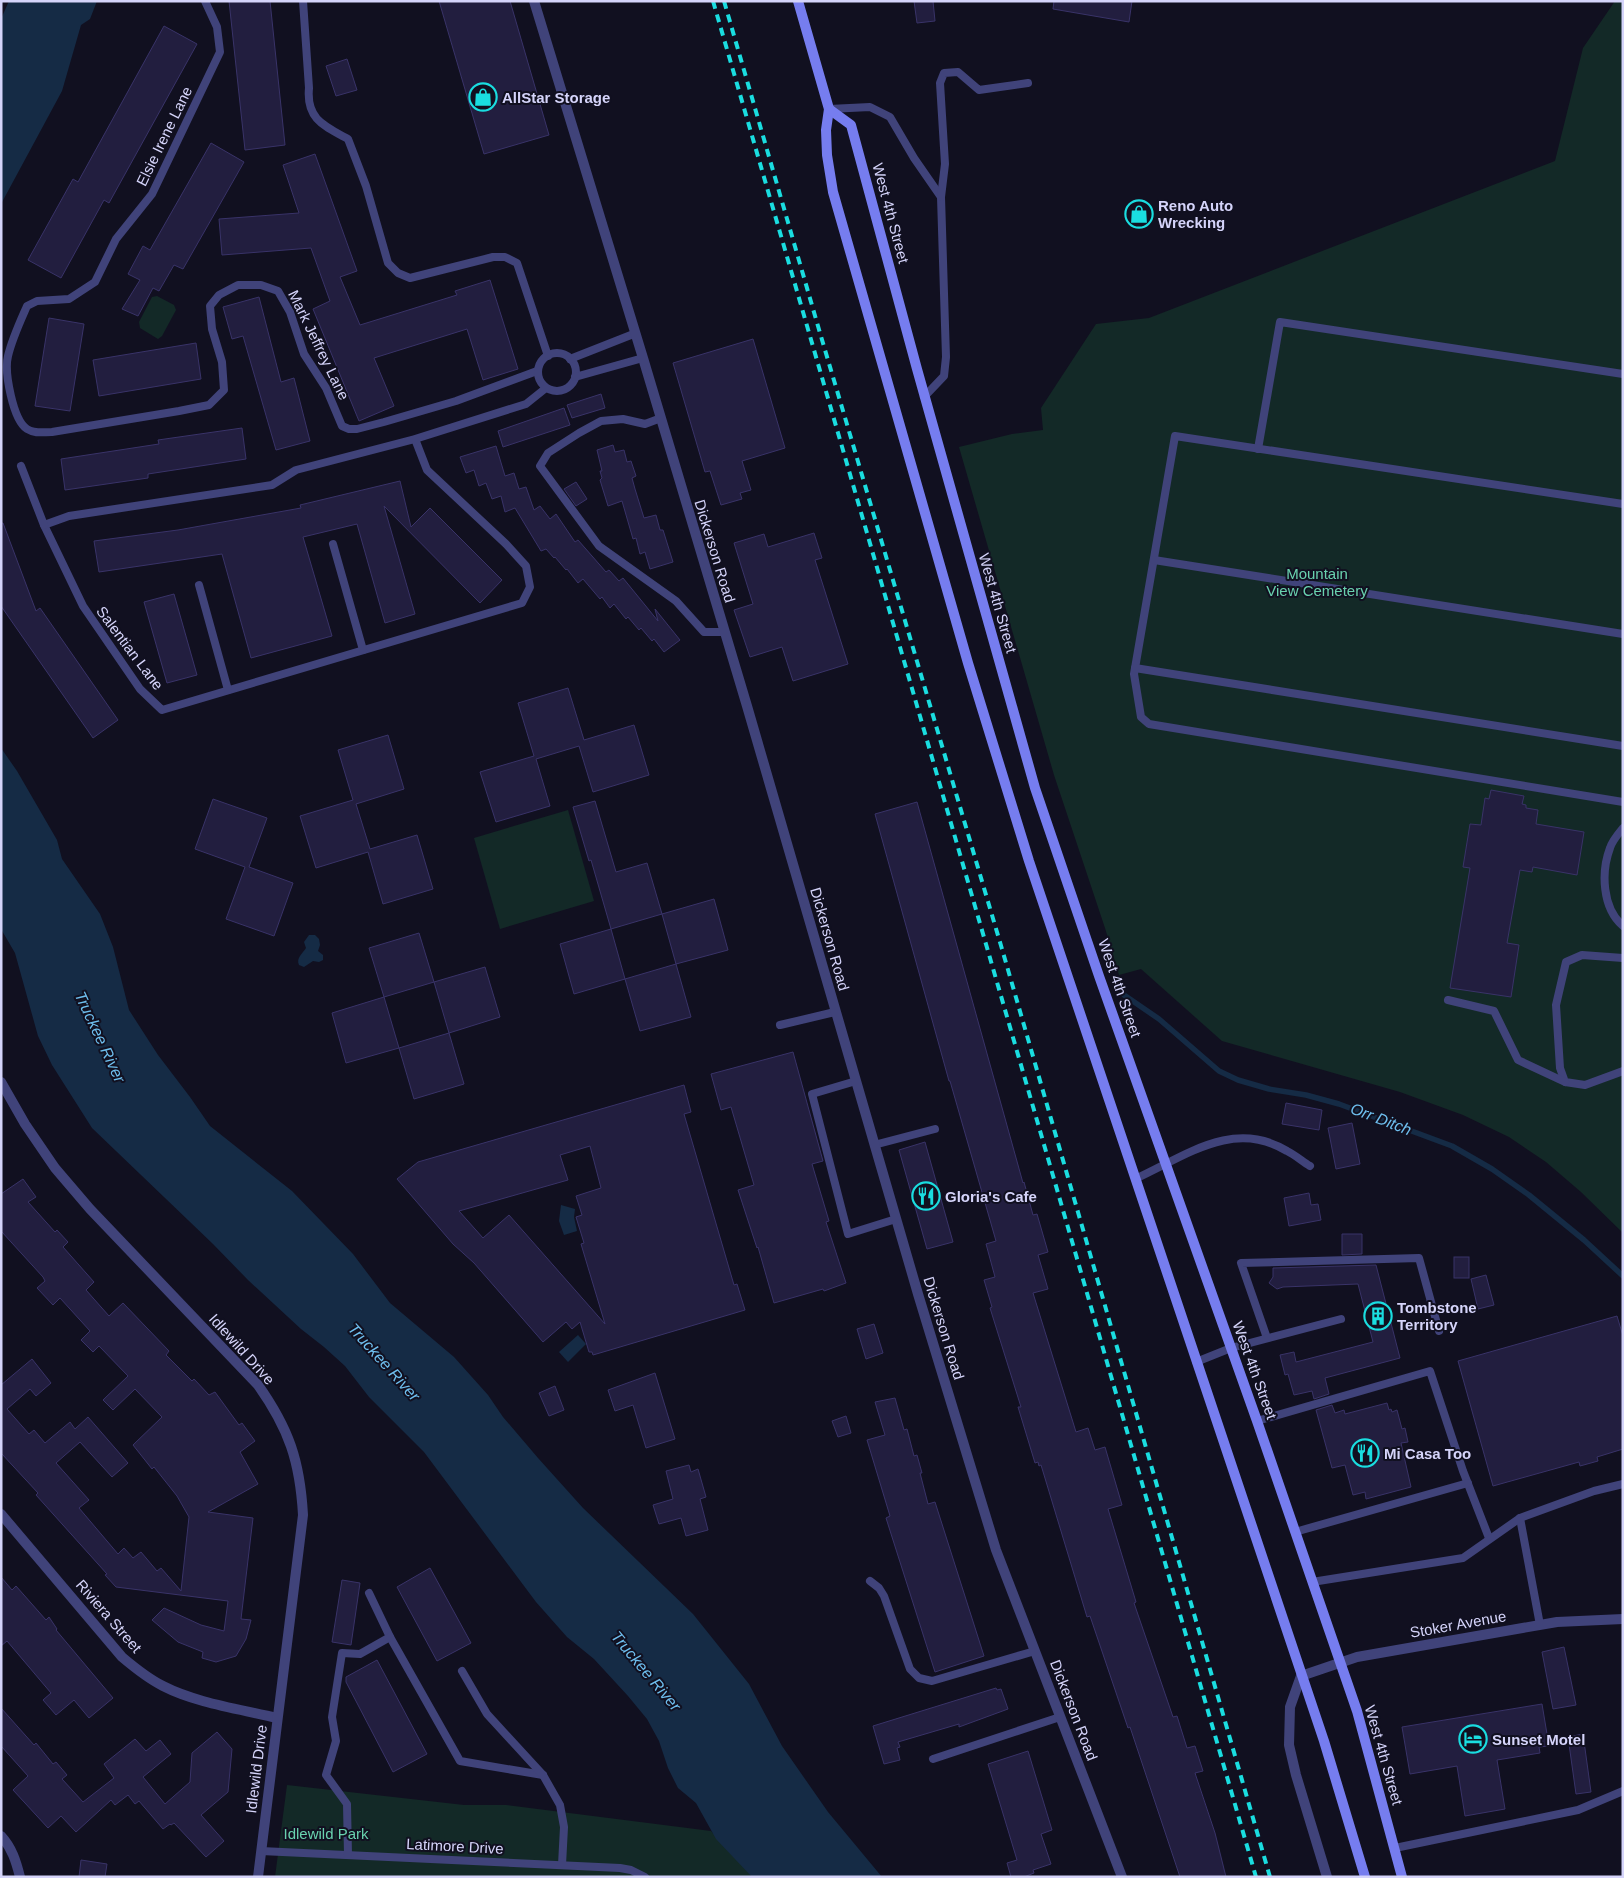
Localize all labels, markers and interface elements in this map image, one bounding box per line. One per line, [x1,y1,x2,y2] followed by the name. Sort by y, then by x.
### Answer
[468,82,498,112] shop icon: AllStar Storage
[133,84,195,188] street label: Elsie Irene Lane
[502,89,610,106] place label: AllStar Storage
[869,161,913,266] street label: West 4th Street
[1158,197,1233,231] place label: Reno Auto Wrecking
[1124,199,1154,229] shop icon: Reno Auto Wrecking
[285,287,353,403] street label: Mark Jeffrey Lane
[691,497,739,605] street label: Dickerson Road
[976,551,1021,656] street label: West 4th Street
[1266,565,1368,599] park label: Mountain View Cemetery
[93,603,167,693] street label: Salentian Lane
[807,885,853,993] street label: Dickerson Road
[1095,936,1145,1040] street label: West 4th Street
[72,989,129,1086] water label: Truckee River
[1348,1100,1414,1138] water label: Orr Ditch
[911,1181,941,1211] restaurant icon: Gloria's Cafe
[945,1188,1037,1205] place label: Gloria's Cafe
[920,1274,968,1382] street label: Dickerson Road
[1397,1299,1477,1333] place label: Tombstone Territory
[1363,1301,1393,1331] building icon: Tombstone Territory
[206,1310,278,1388] street label: Idlewild Drive
[1229,1319,1281,1422] street label: West 4th Street
[345,1320,424,1405] water label: Truckee River
[1350,1438,1380,1468] restaurant icon: Mi Casa Too
[1384,1445,1471,1462] place label: Mi Casa Too
[73,1576,146,1656] street label: Riviera Street
[1409,1607,1507,1641] street label: Stoker Avenue
[608,1628,685,1715] water label: Truckee River
[1047,1657,1101,1763] street label: Dickerson Road
[1362,1703,1407,1808] street label: West 4th Street
[242,1724,270,1814] street label: Idlewild Drive
[1458,1724,1488,1754] hotel icon: Sunset Motel
[1492,1731,1585,1748] place label: Sunset Motel
[283,1825,369,1842] park label: Idlewild Park
[406,1835,504,1857] street label: Latimore Drive

